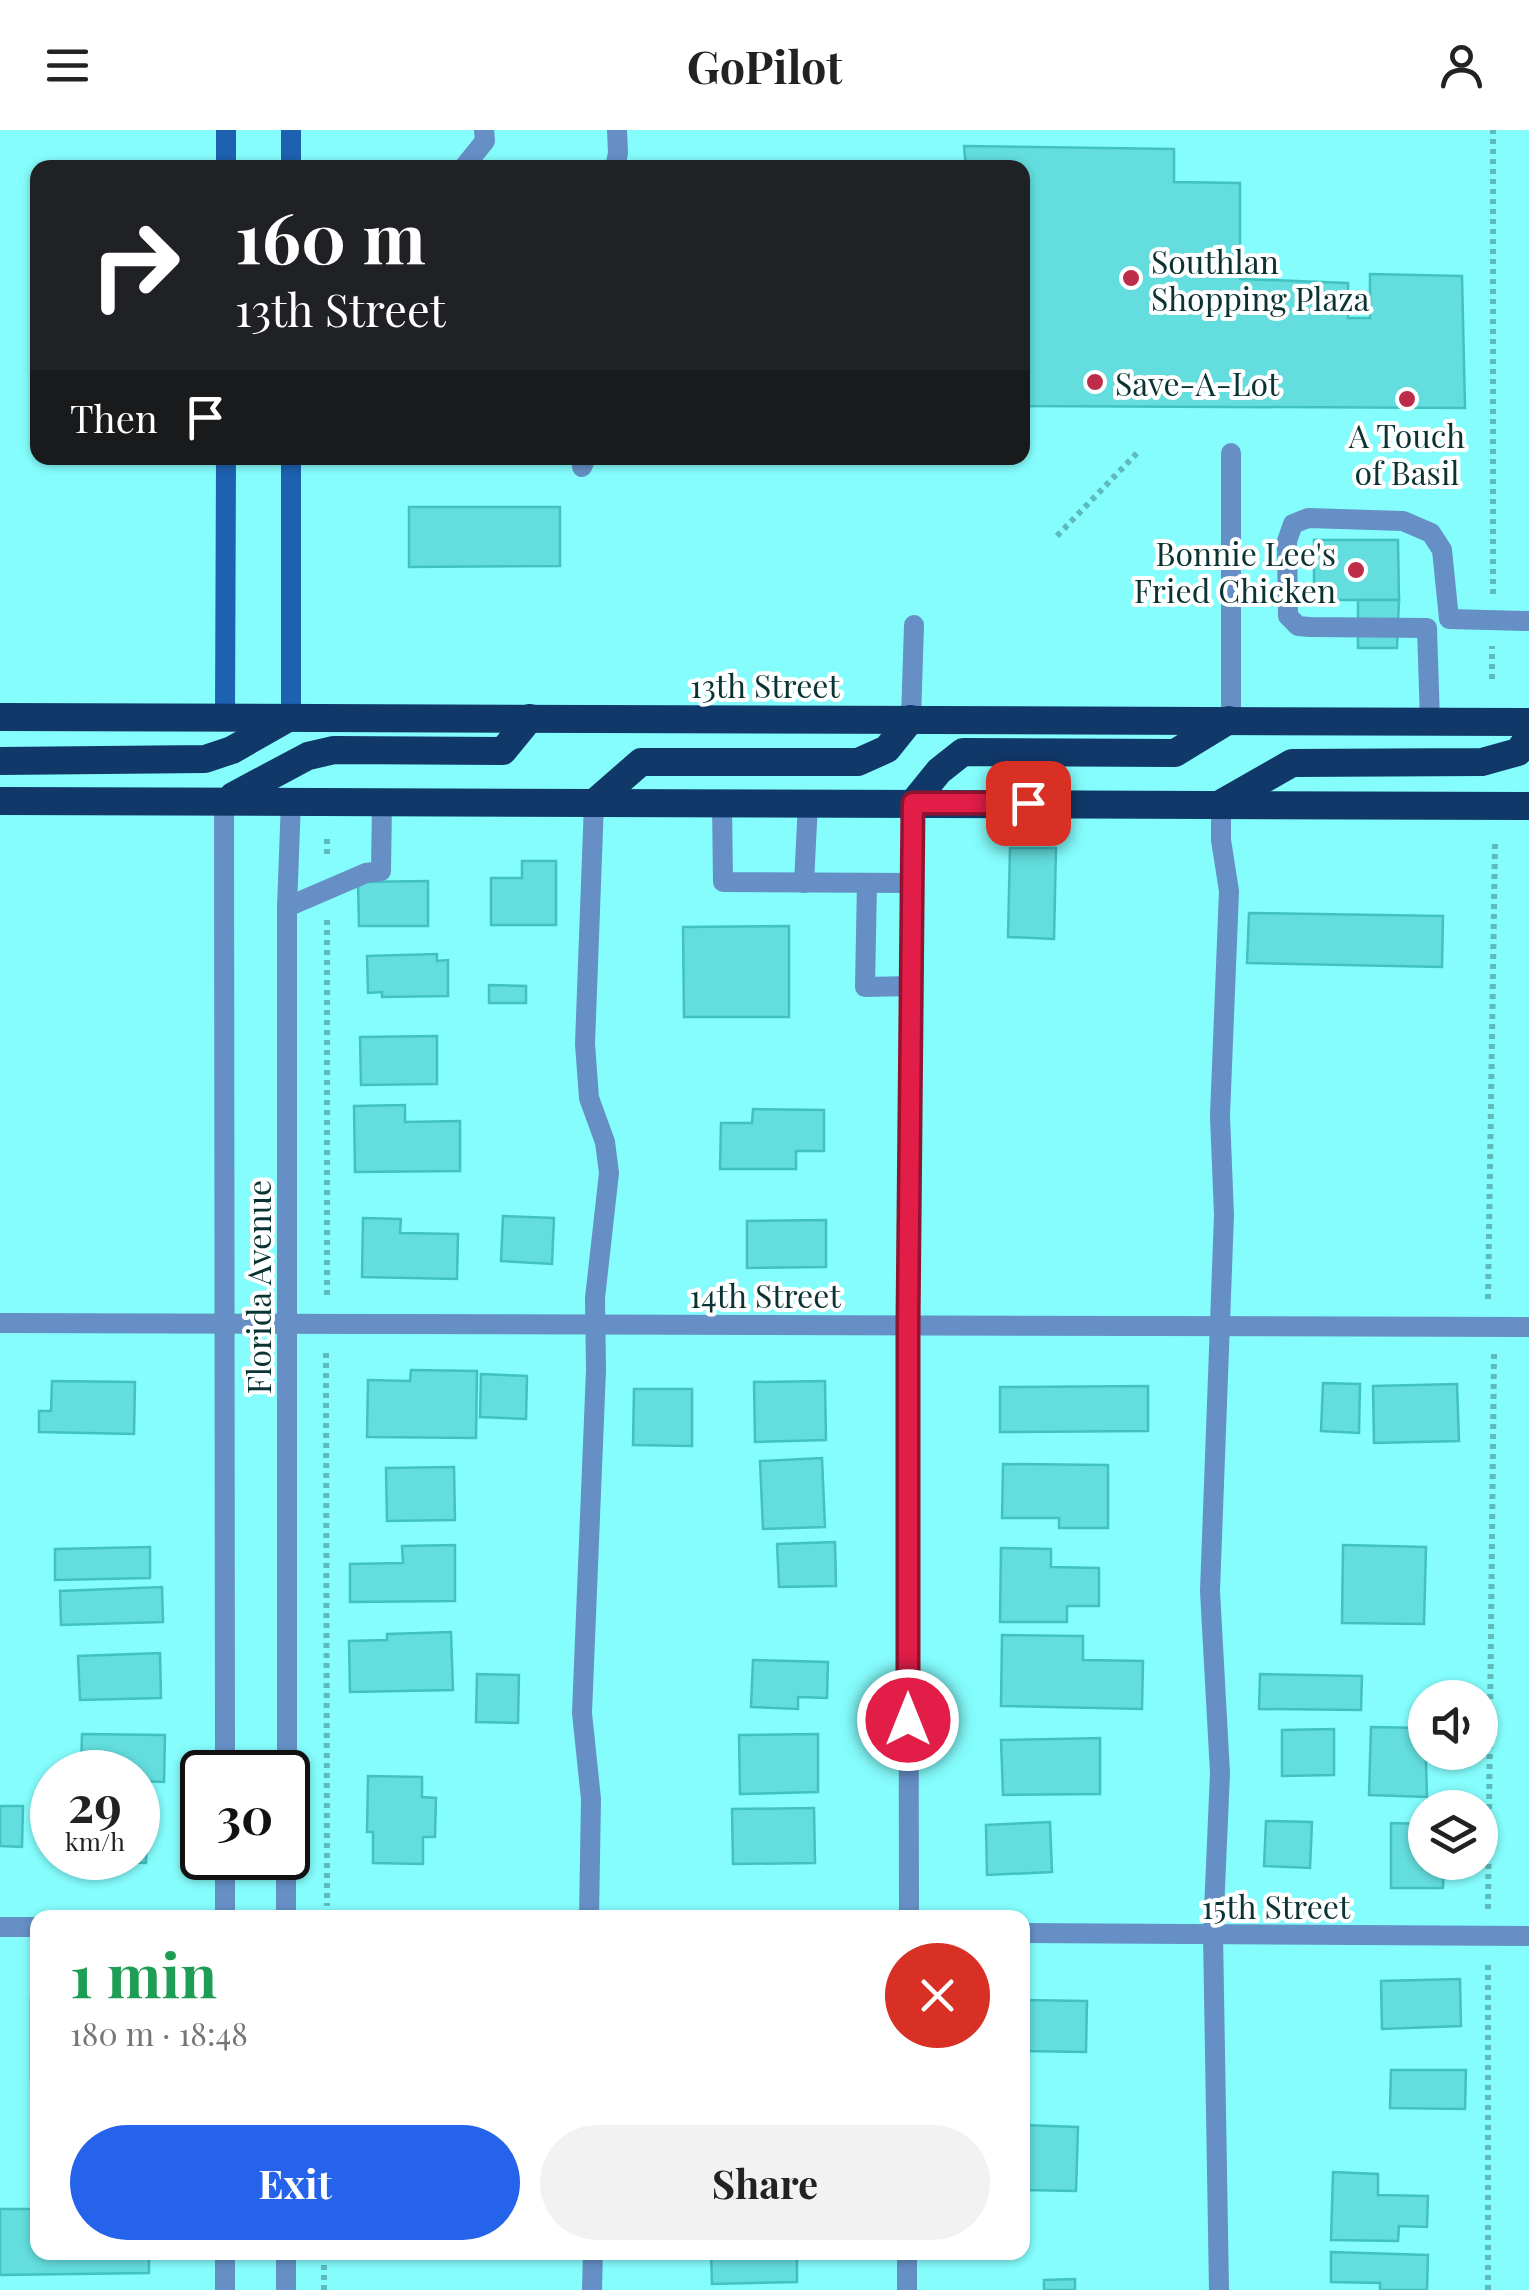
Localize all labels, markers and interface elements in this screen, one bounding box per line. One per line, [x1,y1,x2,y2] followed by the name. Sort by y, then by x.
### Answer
[687,35,842,95] text: GoPilot
[40,38,95,93] icon: menu
[1434,38,1489,93] icon: person
[235,188,426,282] text: 160 m
[70,200,200,330] icon: right
[1151,239,1370,319] place label: Southlan Shopping Plaza
[1120,267,1142,289] marker: Southlan Shopping Plaza
[235,278,446,338] text: 13th Street
[1115,361,1280,404] place label: Save-A-Lot
[1084,371,1106,393] marker: Save-A-Lot
[1396,388,1418,410] marker: A Touch of Basil
[178,390,233,445] icon: arrive
[70,392,158,443] text: Then
[1348,413,1465,493] place label: A Touch of Basil
[1134,531,1336,611] place label: Bonnie Lee's Fried Chicken
[1345,559,1367,581] marker: Bonnie Lee's Fried Chicken
[690,663,841,706] street label: 13th Street
[986,761,1071,846] pin
[1001,776,1056,831] icon: arrive
[236,1180,279,1394] street label: Florida Avenue
[689,1273,842,1316] street label: 14th Street
[856,1668,960,1772] position arrow
[1408,1680,1498,1880] map controls
[1408,1680,1498,1770] button: sound
[180,1750,310,1880] speed limit sign: 30
[68,1769,122,1836] text: 29
[1408,1790,1498,1880] button: layers
[65,1824,125,1857] text: km/h
[1202,1884,1351,1927] street label: 15th Street
[70,1933,217,2013] text: 1 min
[885,1943,990,2048] button: close
[70,2011,248,2054] text: 180 m · 18:48
[70,2125,520,2240] button: Exit
[540,2125,990,2240] button: Share

